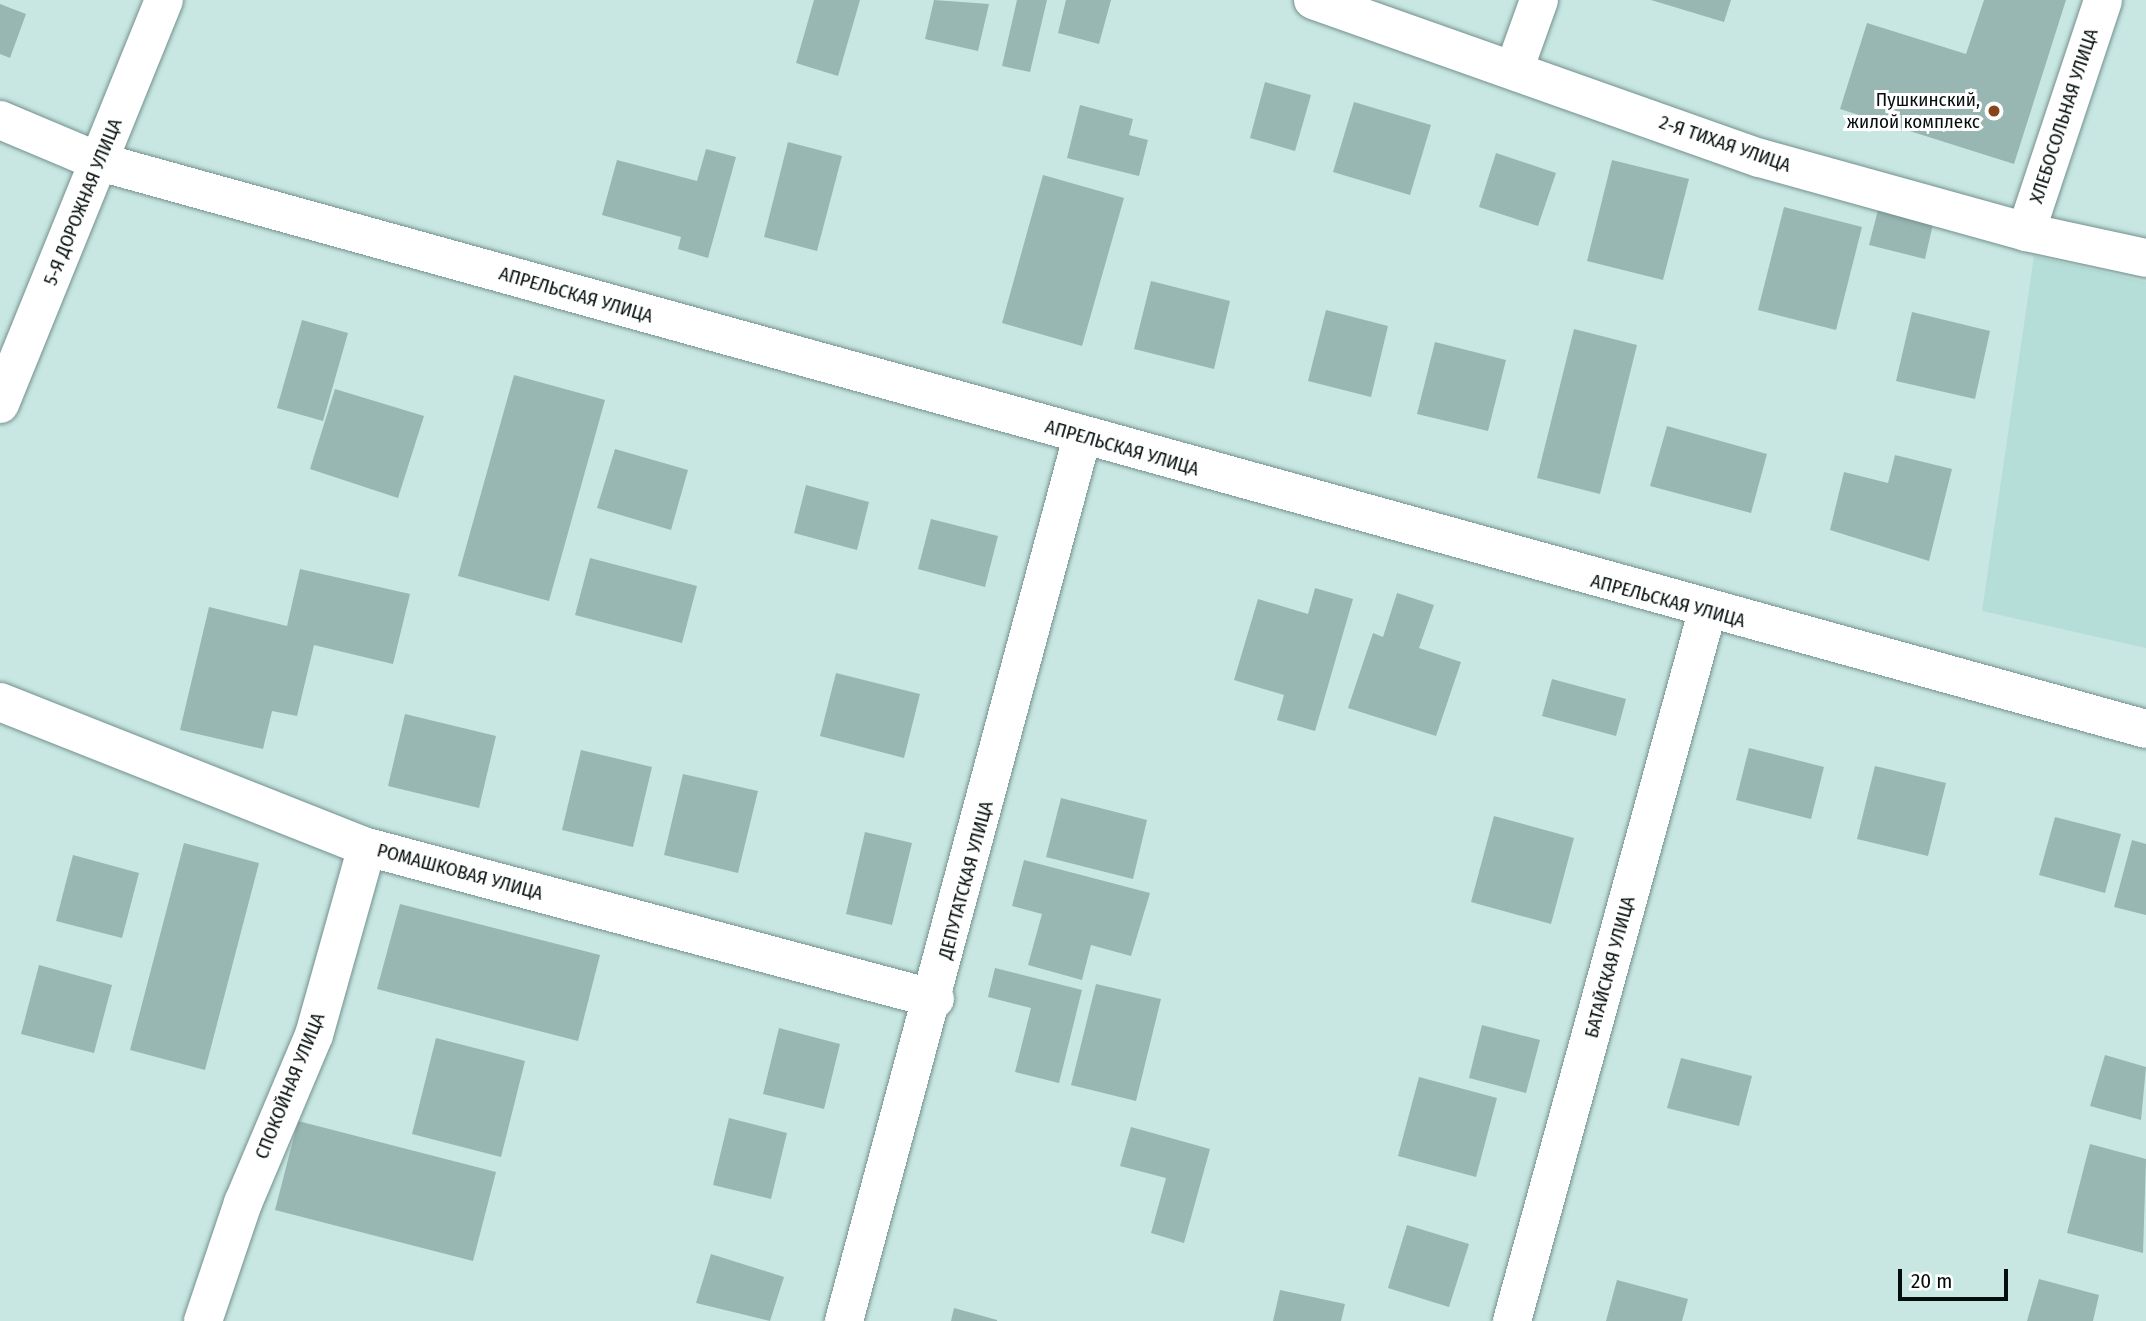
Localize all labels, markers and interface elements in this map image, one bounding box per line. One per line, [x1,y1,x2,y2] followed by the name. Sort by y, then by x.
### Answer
[2025,26,2103,206] street label: ХЛЕБОСОЛЬНАЯ УЛИЦА
[1847,89,1980,133] place label: Пушкинский, жилой комплекс
[1986,103,2002,119] marker: Пушкинский, жилой комплекс
[1656,111,1794,177] street label: 2-Я ТИХАЯ УЛИЦА
[39,115,127,289] street label: 5-Я ДОРОЖНАЯ УЛИЦА
[496,262,656,328] street label: АПРЕЛЬСКАЯ УЛИЦА
[1042,415,1202,481] street label: АПРЕЛЬСКАЯ УЛИЦА
[1588,569,1748,633] street label: АПРЕЛЬСКАЯ УЛИЦА
[934,798,998,962] street label: ДЕПУТАТСКАЯ УЛИЦА
[375,839,545,905] street label: РОМАШКОВАЯ УЛИЦА
[1580,894,1640,1040] street label: БАТАЙСКАЯ УЛИЦА
[250,1010,330,1162] street label: СПОКОЙНАЯ УЛИЦА
[1901,1254,2011,1298] scale bar
[1911,1268,1952,1294] text: 20 m

